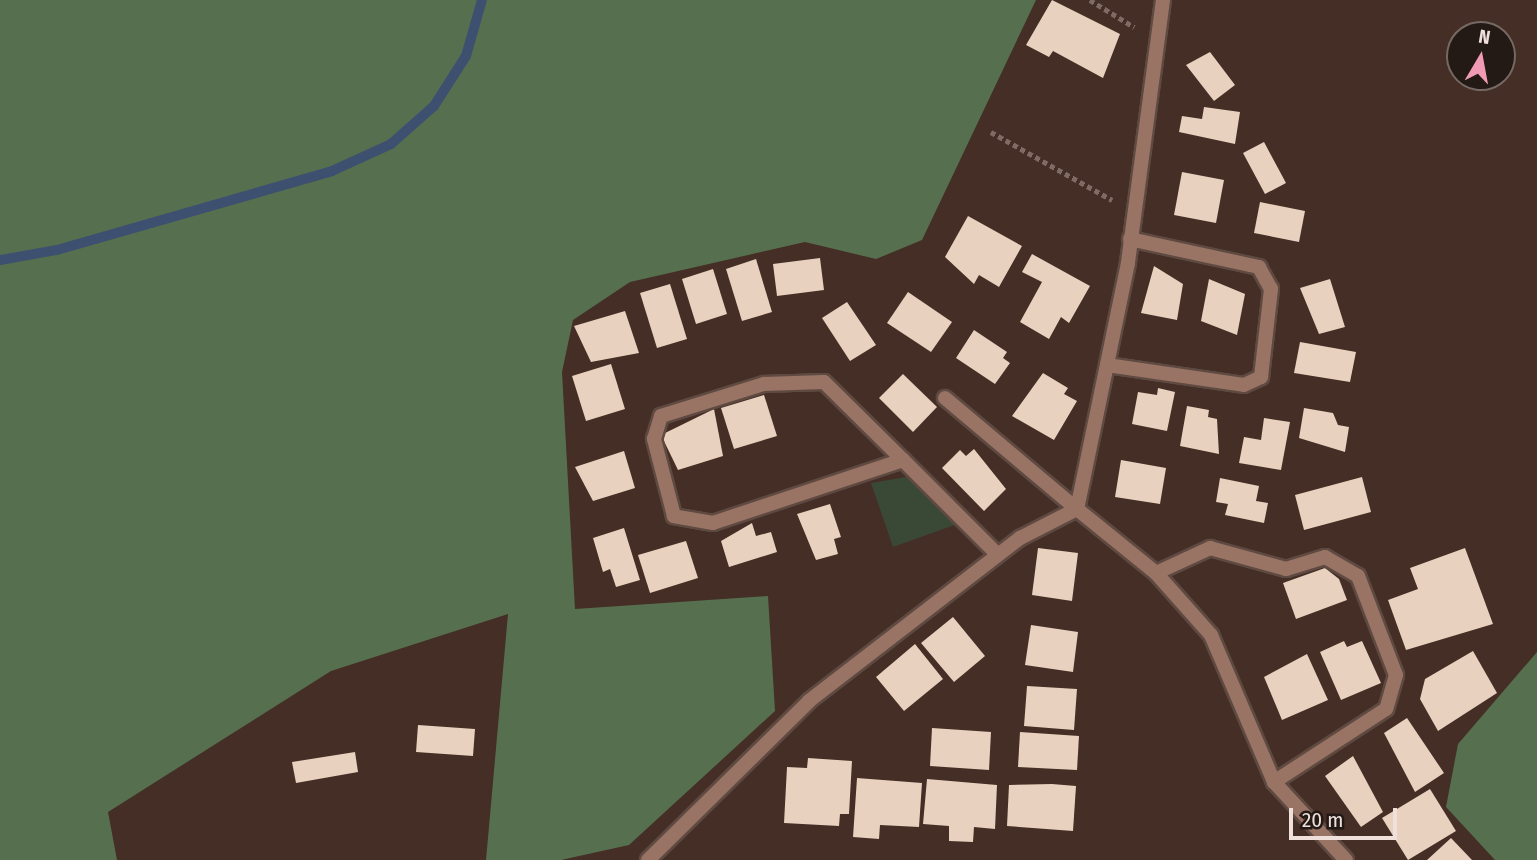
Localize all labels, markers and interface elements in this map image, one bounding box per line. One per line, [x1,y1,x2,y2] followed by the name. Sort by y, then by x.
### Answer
[1446,21,1516,91] north arrow
[1477,24,1492,49] text: N
[1292,794,1400,838] scale bar
[1302,807,1343,833] text: 20 m

